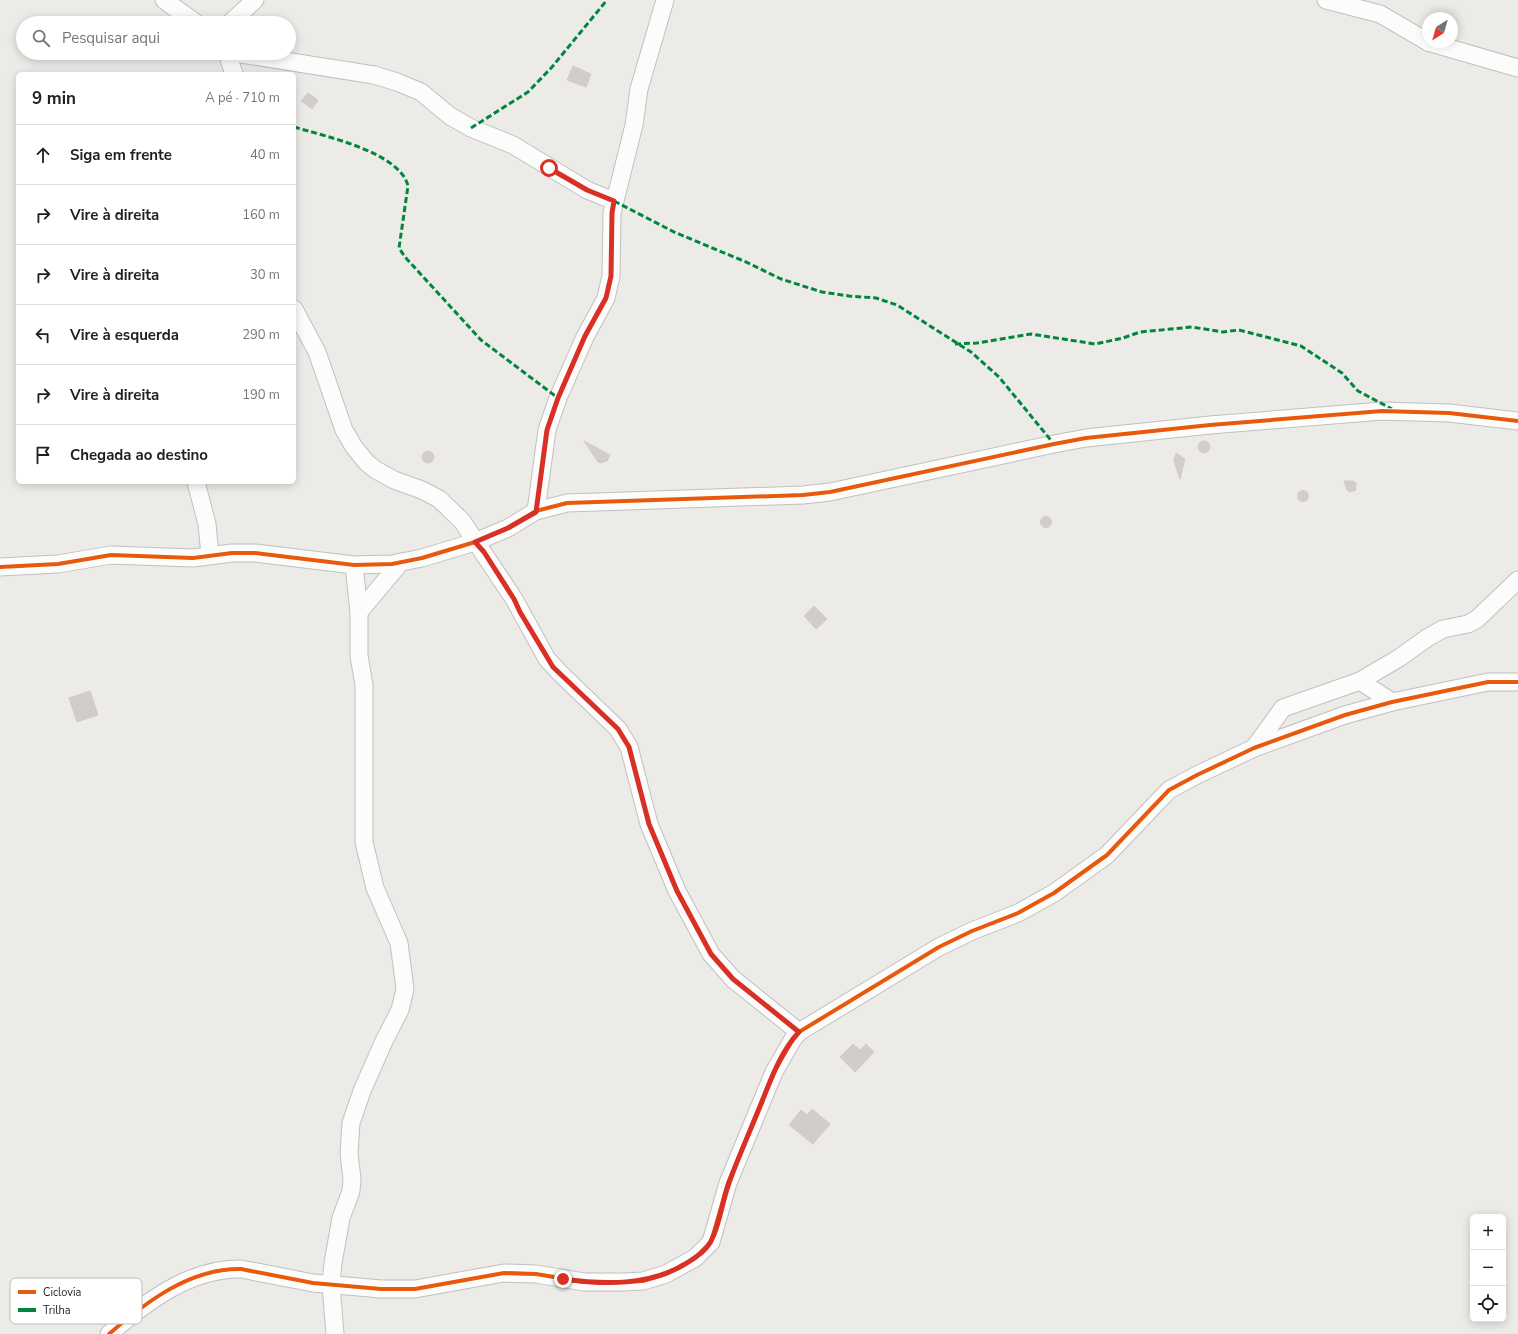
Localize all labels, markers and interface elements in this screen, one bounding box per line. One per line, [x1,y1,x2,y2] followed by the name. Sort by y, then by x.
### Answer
[1422,12,1458,48] north arrow
[16,16,296,60] search box
[30,27,52,49] icon: search
[62,28,160,48] text: Pesquisar aqui
[32,87,76,110] text: 9 min
[205,89,280,107] text: A pé · 710 m
[32,144,54,166] icon: ahead
[70,145,172,165] text: Siga em frente
[250,146,280,164] text: 40 m
[540,159,558,177] route start
[32,204,54,226] icon: right
[70,205,159,225] text: Vire à direita
[242,206,280,224] text: 160 m
[32,264,54,286] icon: right
[70,265,159,285] text: Vire à direita
[250,266,280,284] text: 30 m
[32,324,54,346] icon: left
[70,325,179,345] text: Vire à esquerda
[242,326,280,344] text: 290 m
[32,384,54,406] icon: right
[70,385,159,405] text: Vire à direita
[242,386,280,404] text: 190 m
[32,444,54,466] icon: arrive
[70,445,208,465] text: Chegada ao destino
[1470,1214,1506,1322] map controls
[1470,1214,1506,1250] button: +
[1470,1250,1506,1286] button: −
[554,1270,572,1288] route end
[10,1278,142,1324] legend
[43,1285,82,1300] text: Ciclovia
[1470,1286,1506,1322] button: locate
[43,1303,71,1318] text: Trilha

